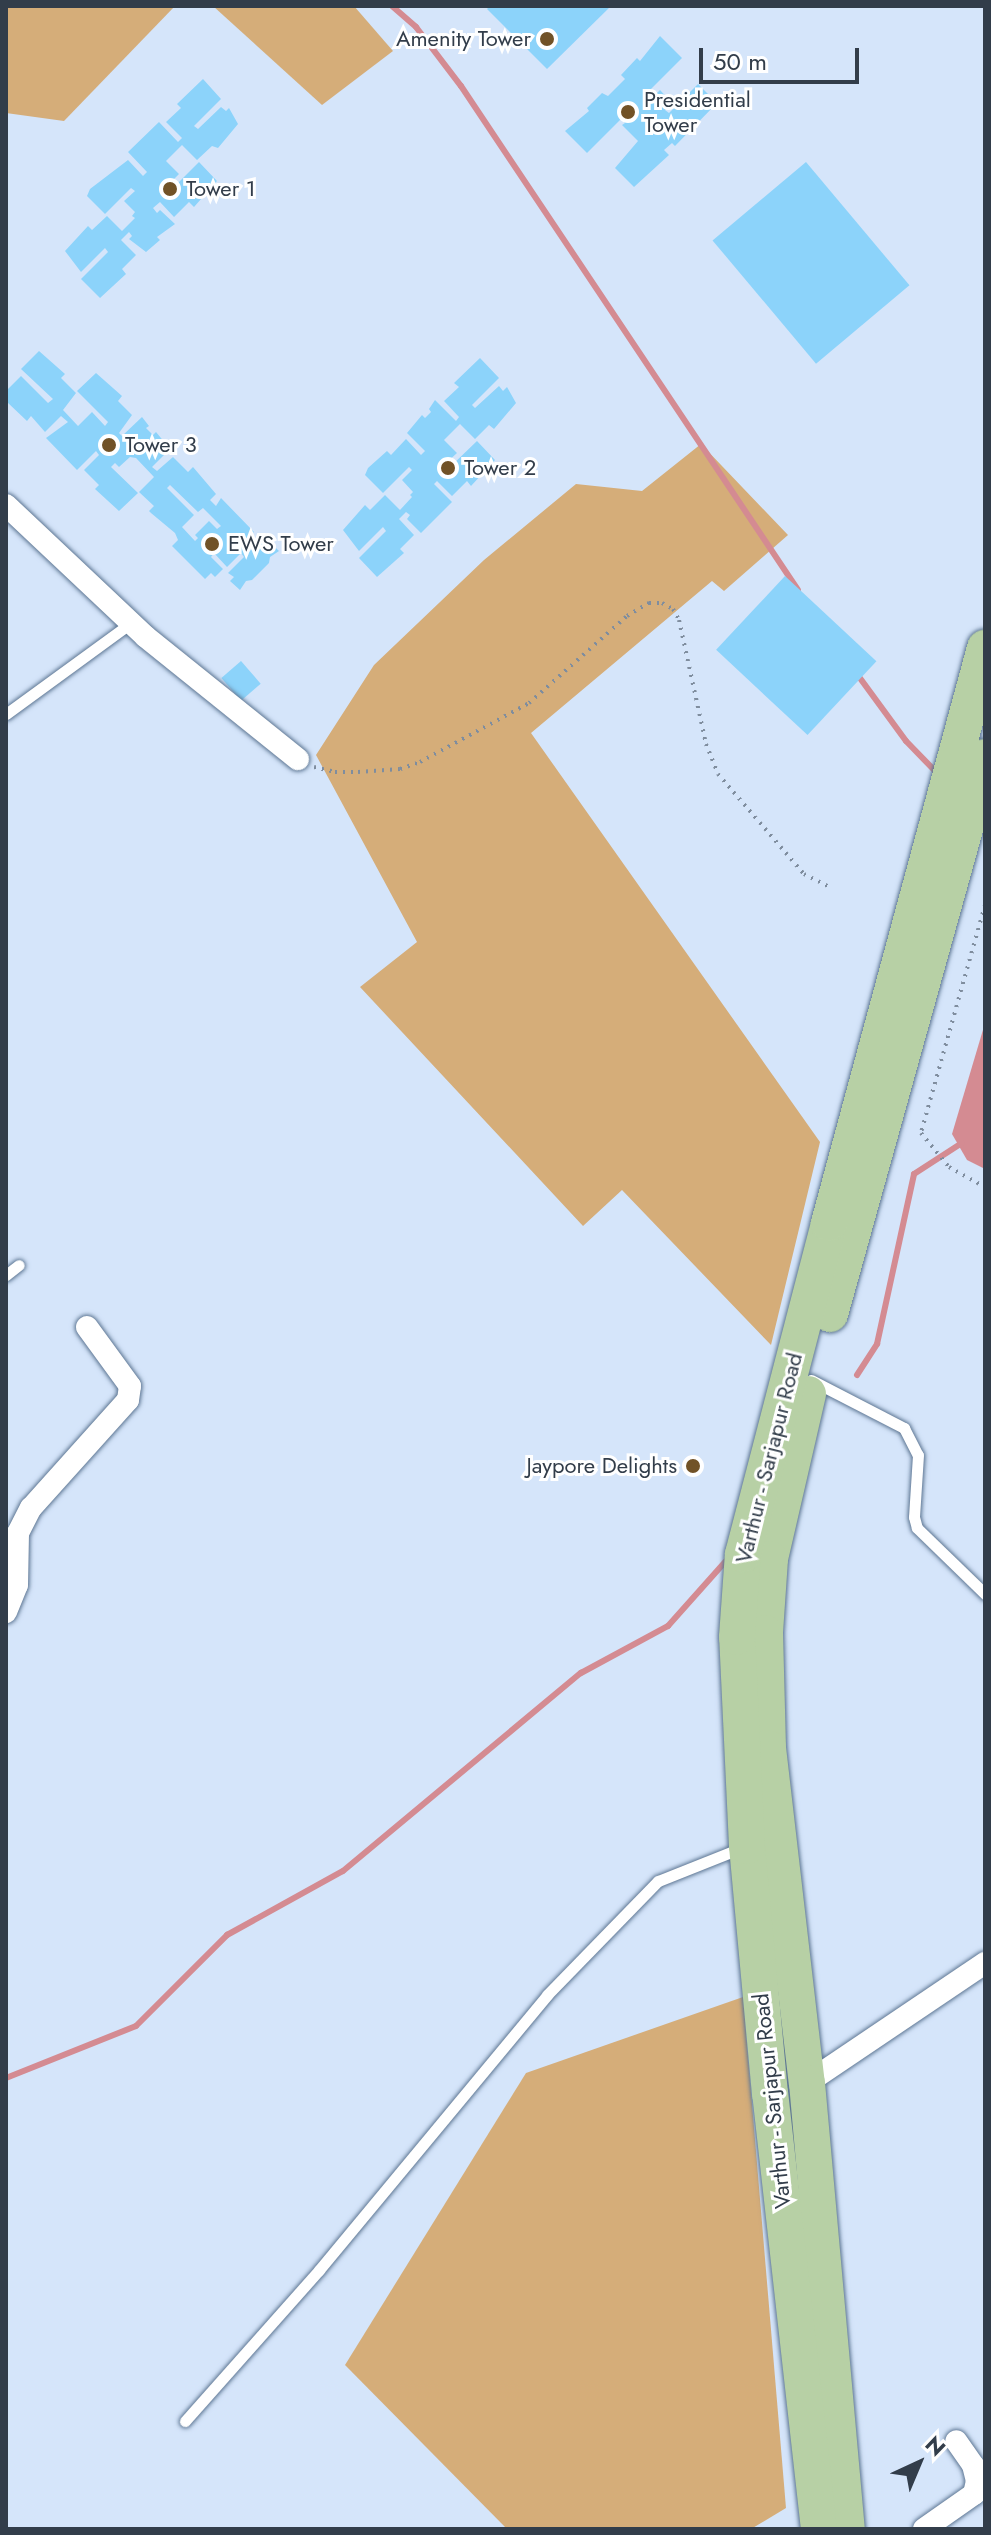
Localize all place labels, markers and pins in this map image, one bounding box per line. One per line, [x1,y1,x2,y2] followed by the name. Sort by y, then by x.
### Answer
[396,26,531,52] place label: Amenity Tower
[538,30,556,48] marker: Amenity Tower
[644,86,751,138] place label: Presidential Tower
[619,103,637,121] marker: Presidential Tower
[186,176,256,202] place label: Tower 1
[161,180,179,198] marker: Tower 1
[125,432,197,458] place label: Tower 3
[100,436,118,454] marker: Tower 3
[464,455,536,481] place label: Tower 2
[439,459,457,477] marker: Tower 2
[228,531,334,557] place label: EWS Tower
[203,535,221,553] marker: EWS Tower
[527,1453,677,1479] place label: Jaypore Delights
[684,1457,702,1475] marker: Jaypore Delights

